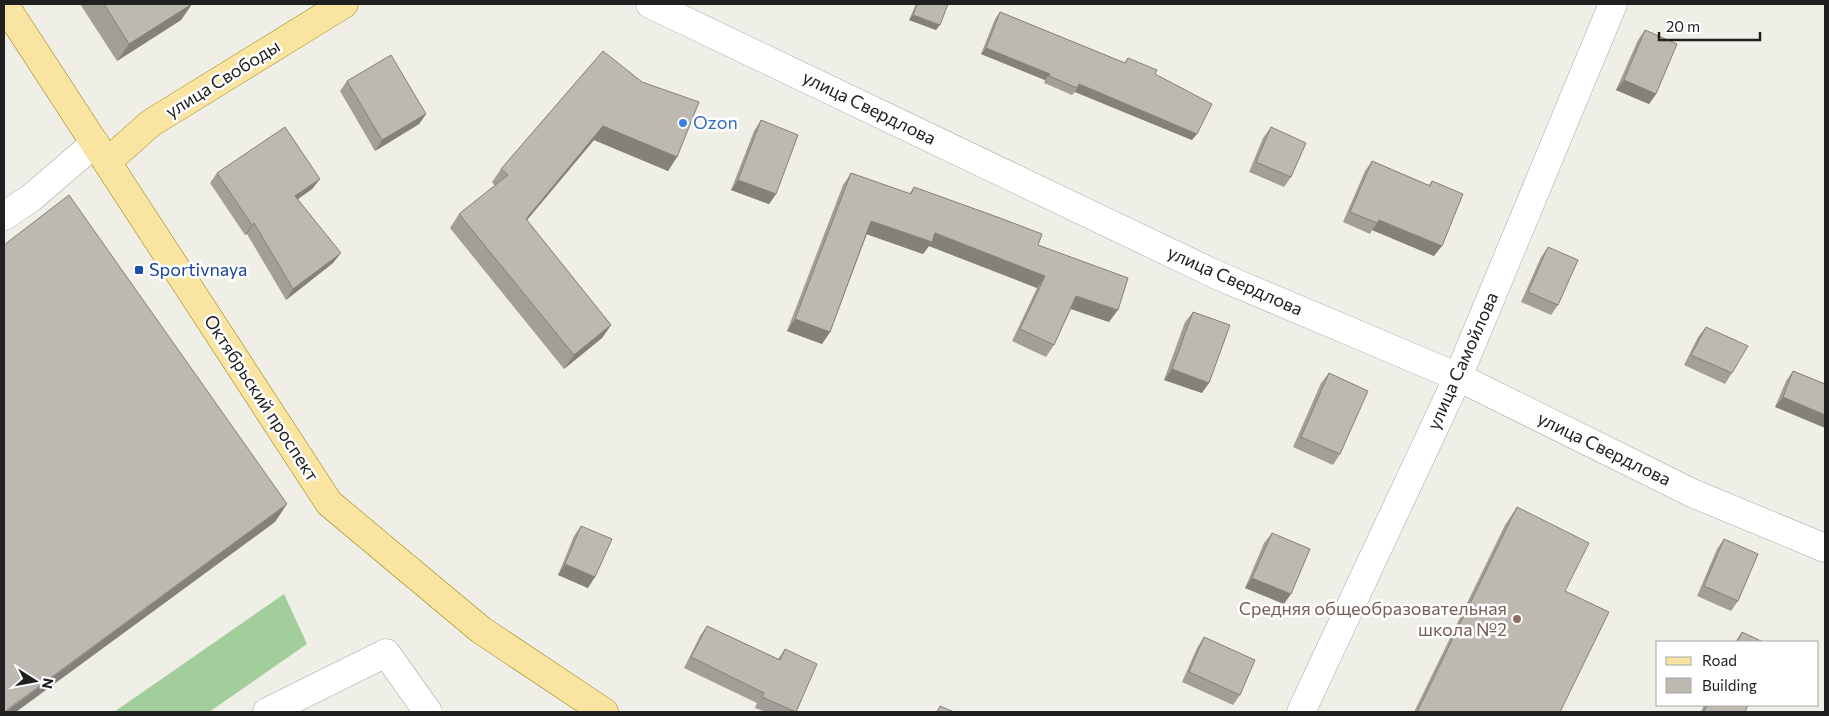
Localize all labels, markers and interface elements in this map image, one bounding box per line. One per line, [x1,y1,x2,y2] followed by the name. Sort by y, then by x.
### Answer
[1659,10,1760,42] scale bar
[1666,17,1700,35] text: 20 m
[161,34,284,122] street label: улица Свободы
[799,65,940,149] street label: улица Свердлова
[693,111,738,133] place label: Ozon
[677,117,689,129] marker: Ozon
[1164,240,1306,320] street label: улица Свердлова
[149,258,247,280] place label: Sportivnaya
[133,264,145,276] marker: Sportivnaya
[1422,288,1502,433] street label: улица Самойлова
[200,310,324,485] street label: Октябрьский проспект
[1534,406,1675,490] street label: улица Свердлова
[1239,597,1507,640] place label: Средняя общеобразовательная школа №2
[1511,613,1523,625] marker: Средняя общеобразовательная школа №2
[1656,641,1819,706] legend
[1702,651,1737,669] text: Road
[10,656,60,706] north arrow
[1702,676,1757,694] text: Building
[39,677,58,690] text: N

